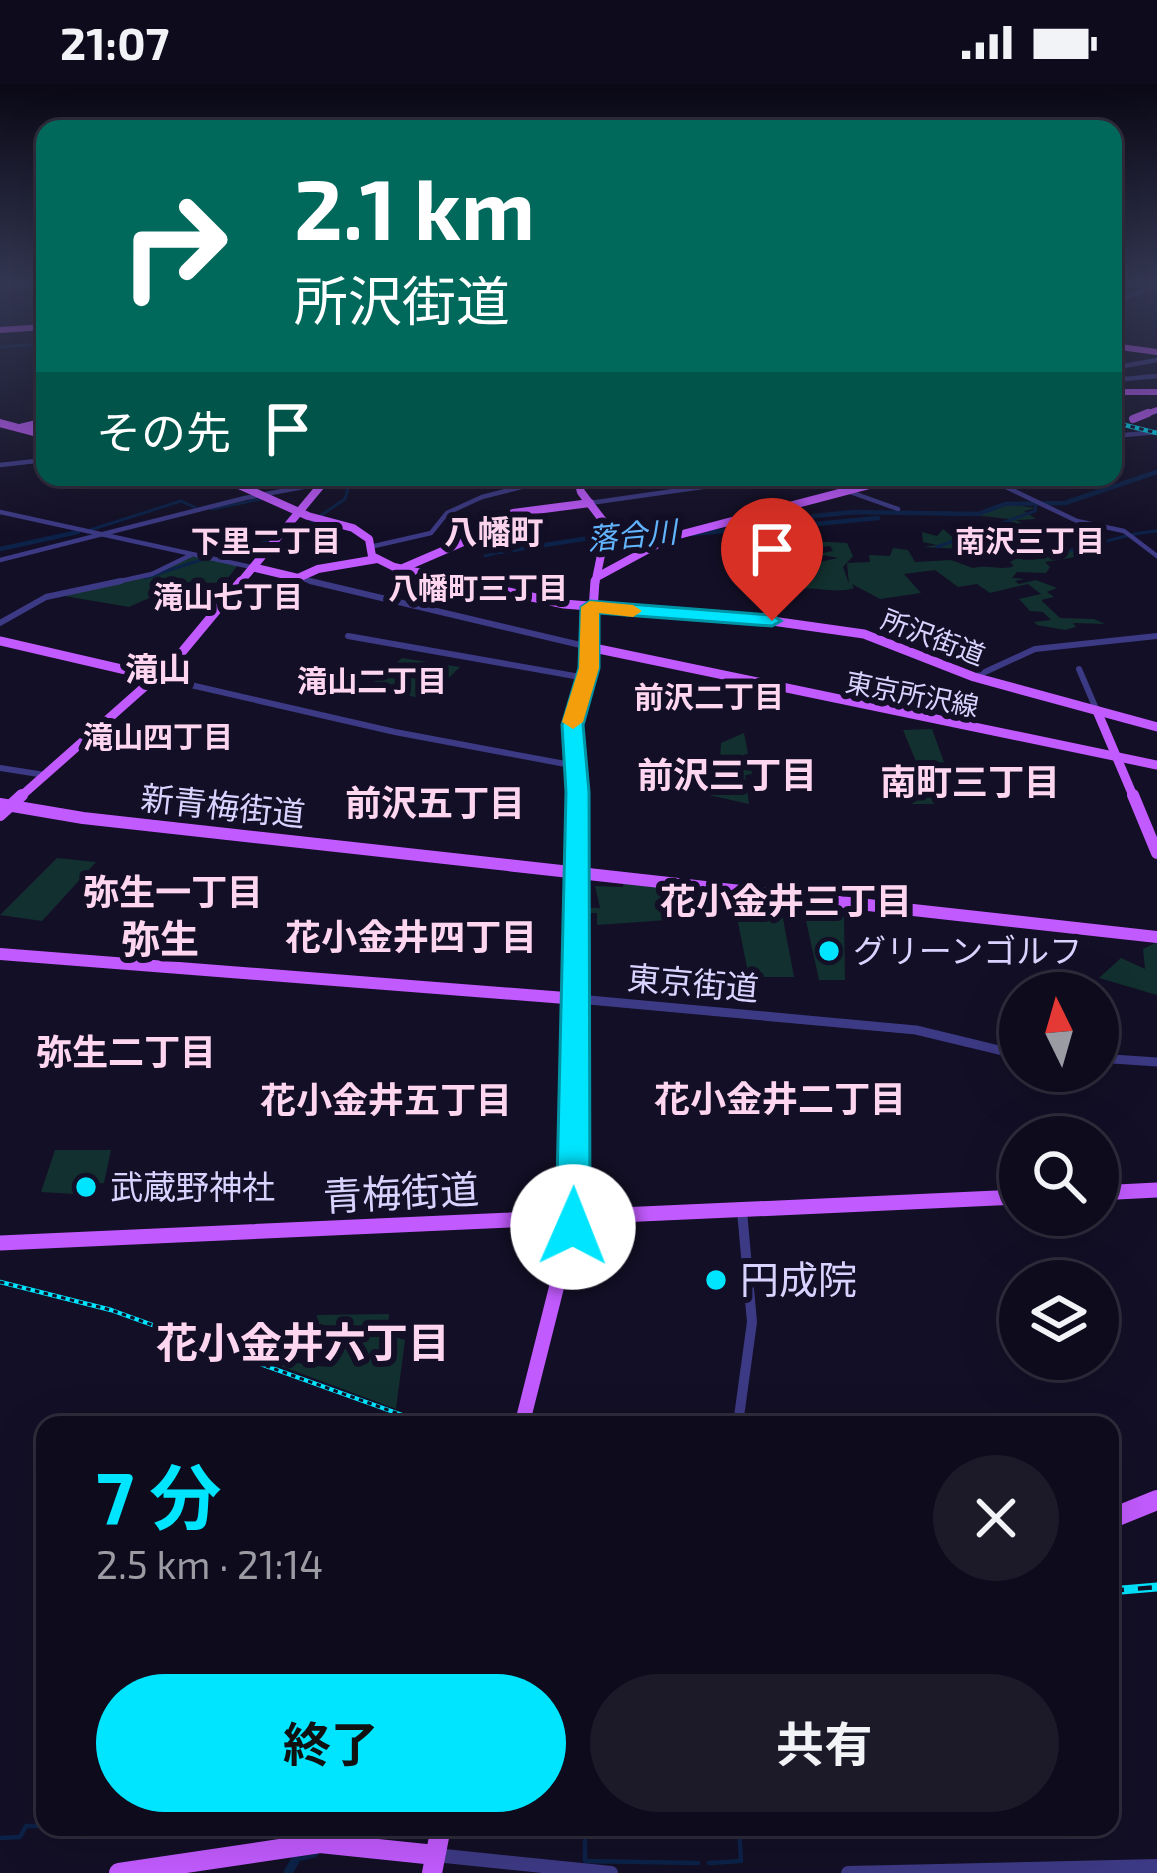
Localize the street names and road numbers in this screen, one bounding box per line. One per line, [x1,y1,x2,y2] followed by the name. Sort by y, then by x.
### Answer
[878,602,990,670] street label: 所沢街道
[843,664,982,722] street label: 東京所沢線
[139,776,307,834] street label: 新青梅街道
[626,956,761,1008] street label: 東京街道
[322,1164,480,1219] street label: 青梅街道

